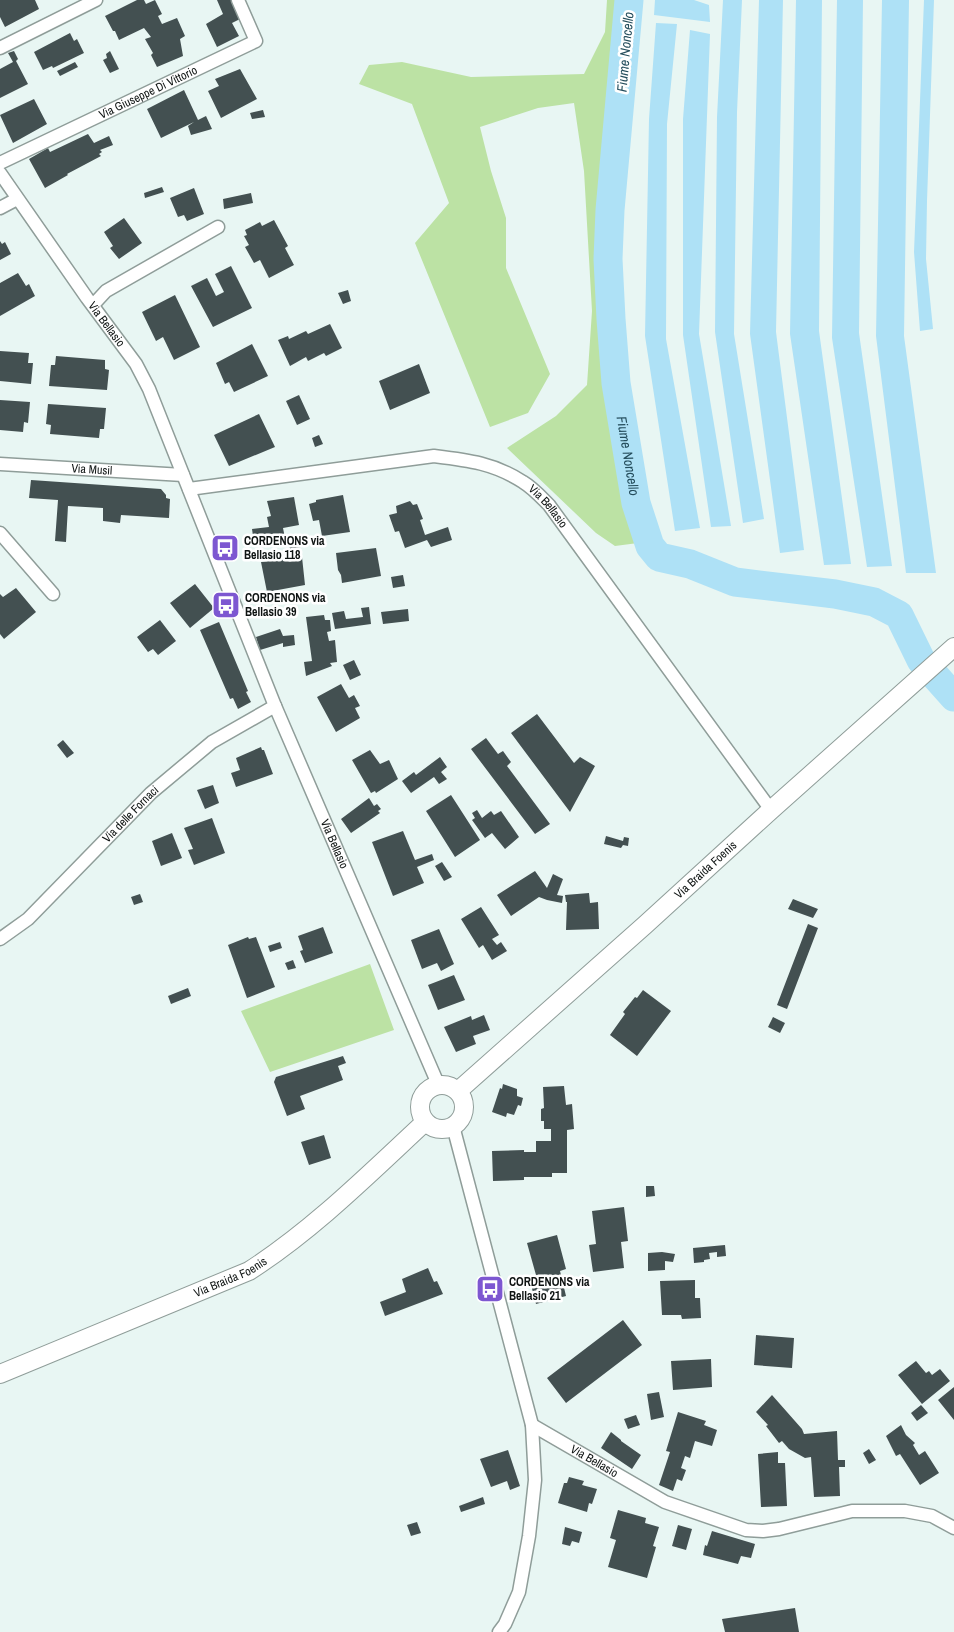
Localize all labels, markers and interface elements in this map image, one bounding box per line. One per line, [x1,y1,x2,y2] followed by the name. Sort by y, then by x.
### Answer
[613,11,637,93] water label: Fiume Noncello
[96,62,200,123] street label: Via Giuseppe Di Vittorio
[84,298,129,350] street label: Via Bellasio
[613,415,644,497] water label: Fiume Noncello
[71,460,113,479] street label: Via Musil
[525,481,571,531] street label: Via Bellasio
[210,533,240,563] bus stop icon: CORDENONS via Bellasio 118
[244,533,325,563] place label: CORDENONS via Bellasio 118
[211,590,241,620] bus stop icon: CORDENONS via Bellasio 39
[245,590,326,620] place label: CORDENONS via Bellasio 39
[99,782,162,846] street label: Via delle Fornaci
[317,817,352,871] street label: Via Bellasio
[671,837,740,902] street label: Via Braida Foenis
[192,1253,270,1301] street label: Via Braida Foenis
[475,1274,505,1304] bus stop icon: CORDENONS via Bellasio 21
[509,1274,590,1304] place label: CORDENONS via Bellasio 21
[568,1441,621,1481] street label: Via Bellasio

